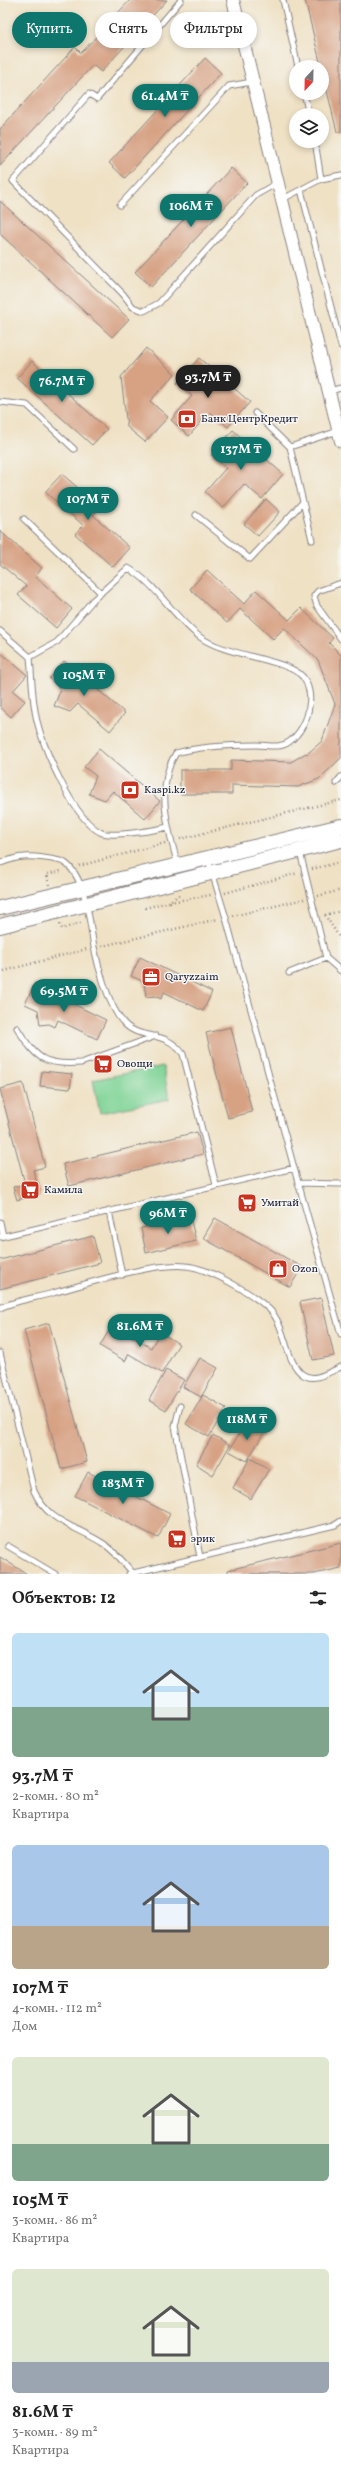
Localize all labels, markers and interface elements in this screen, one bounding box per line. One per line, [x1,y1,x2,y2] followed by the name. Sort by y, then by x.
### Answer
[12,12,87,48] chip: Купить
[95,12,162,48] chip: Снять
[170,12,257,48] chip: Фильтры
[289,60,329,100] north arrow
[289,60,329,148] map controls
[128,84,202,118] pin: 61.4M ₸
[141,88,189,106] text: 61.4M ₸
[289,108,329,148] button: layers
[158,194,224,228] pin: 106M ₸
[169,198,213,216] text: 106M ₸
[171,365,245,399] pin: 93.7M ₸
[25,369,99,403] pin: 76.7M ₸
[185,369,231,387] text: 93.7M ₸
[39,373,85,391] text: 76.7M ₸
[176,408,198,430] bank icon: Банк ЦентрКредит
[201,412,298,427] place label: Банк ЦентрКредит
[208,437,274,471] pin: 137M ₸
[220,441,262,459] text: 137M ₸
[55,487,121,521] pin: 107M ₸
[66,491,110,509] text: 107M ₸
[51,663,117,697] pin: 105M ₸
[62,667,106,685] text: 105M ₸
[119,779,141,801] bank icon: Kaspi.kz
[144,783,186,798] place label: Kaspi.kz
[140,966,162,988] office icon: Qaryzzaim
[165,970,219,985] place label: Qaryzzaim
[27,979,101,1013] pin: 69.5M ₸
[40,983,88,1001] text: 69.5M ₸
[92,1053,114,1075] supermarket icon: Овощи
[117,1057,153,1072] place label: Овощи
[19,1179,41,1201] supermarket icon: Камила
[44,1183,83,1198] place label: Камила
[236,1192,258,1214] supermarket icon: Умитай
[261,1196,299,1211] place label: Умитай
[140,1201,196,1235] pin: 96M ₸
[149,1205,187,1223] text: 96M ₸
[267,1258,289,1280] shop icon: Ozon
[292,1262,318,1277] place label: Ozon
[103,1314,177,1348] pin: 81.6M ₸
[117,1318,163,1336] text: 81.6M ₸
[214,1407,280,1441] pin: 118M ₸
[226,1411,268,1429] text: 118M ₸
[90,1471,156,1505] pin: 183M ₸
[102,1475,144,1493] text: 183M ₸
[166,1528,188,1550] supermarket icon: эрик
[191,1532,215,1547] place label: эрик
[12,1587,116,1610] text: Объектов: 12
[307,1587,329,1609] icon: filters
[135,1659,207,1731] icon: home
[12,1765,73,1788] text: 93.7M ₸
[12,1788,99,1806] text: 2-комн. · 80 m²
[12,1806,69,1824] text: Квартира
[135,1871,207,1943] icon: home
[12,1977,68,2000] text: 107M ₸
[12,2000,102,2018] text: 4-комн. · 112 m²
[12,2018,37,2036] text: Дом
[135,2083,207,2155] icon: home
[12,2189,68,2212] text: 105M ₸
[12,2212,97,2230] text: 3-комн. · 86 m²
[12,2230,69,2248] text: Квартира
[135,2295,207,2367] icon: home
[12,2401,73,2424] text: 81.6M ₸
[12,2424,97,2442] text: 3-комн. · 89 m²
[12,2442,69,2460] text: Квартира

